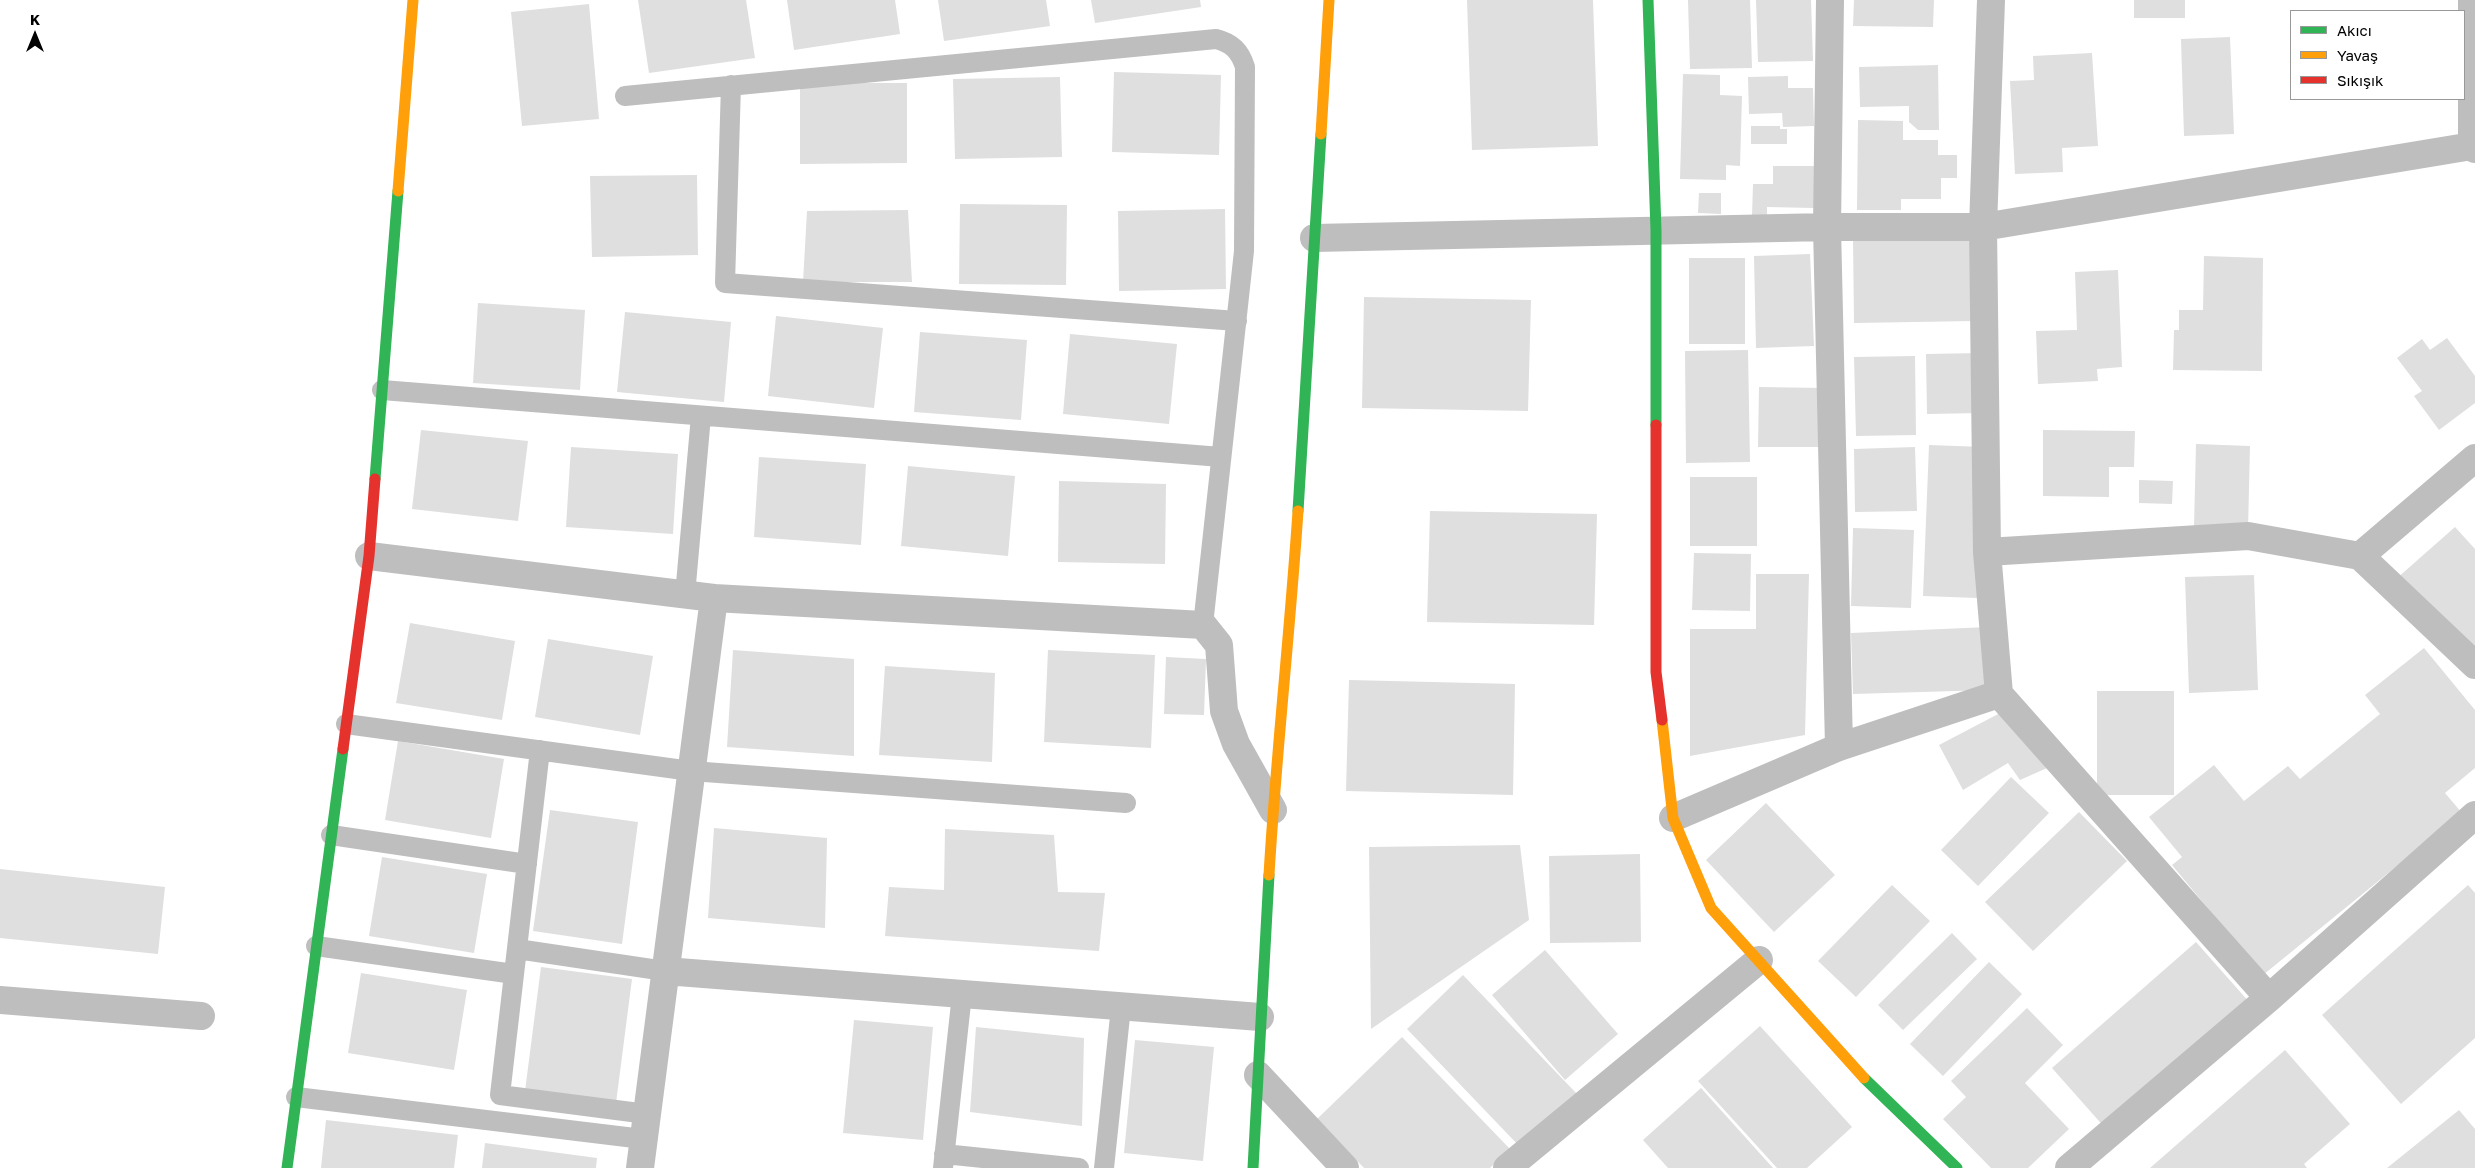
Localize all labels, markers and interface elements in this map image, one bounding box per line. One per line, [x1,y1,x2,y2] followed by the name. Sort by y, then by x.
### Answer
[10,10,60,60] north arrow
[2290,10,2465,100] legend
[30,11,40,28] text: K
[2337,21,2372,39] text: Akıcı
[2337,46,2378,64] text: Yavaş
[2337,71,2384,89] text: Sıkışık

